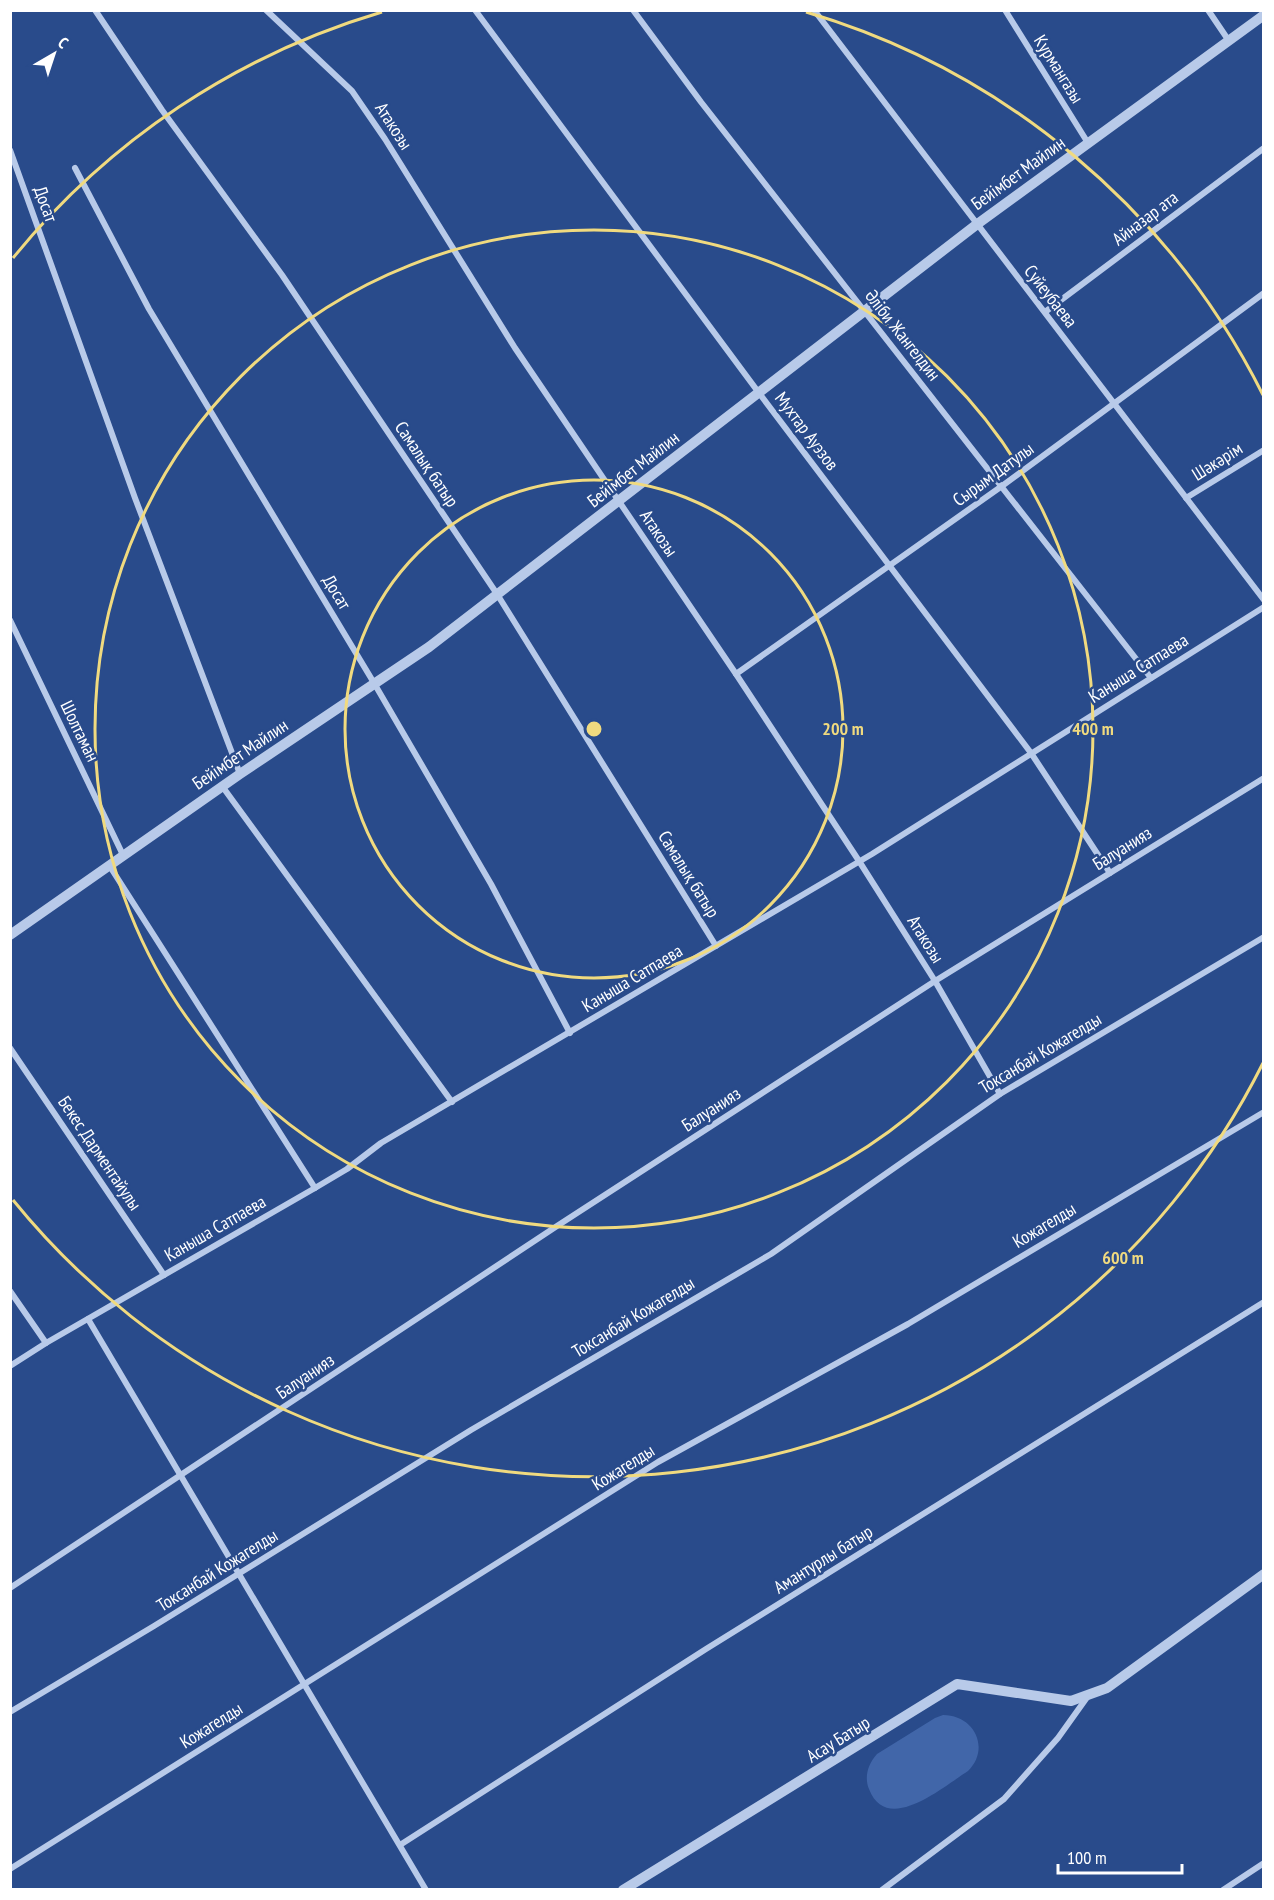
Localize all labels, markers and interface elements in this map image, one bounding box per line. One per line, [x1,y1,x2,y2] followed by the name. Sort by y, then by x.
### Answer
[24,24,84,84] north arrow
[1029,31,1089,107] street label: Курмангазы
[54,32,73,53] text: С
[370,98,418,154] street label: Атакозы
[967,131,1069,215] street label: Бейімбет Майлин
[29,183,63,225] street label: Досат
[1107,186,1183,250] street label: Айназар ата
[1019,260,1083,332] street label: Суйеубаева
[860,285,946,385] street label: Әліби Жангелдин
[770,387,844,475] street label: Мухтар Ауэзов
[390,417,464,511] street label: Самалық батыр
[582,426,684,512] street label: Бейімбет Майлин
[948,437,1038,511] street label: Сырым Датулы
[1187,437,1247,485] street label: Шәкәрім
[635,505,683,561] street label: Атакозы
[318,570,356,614] street label: Досат
[1084,628,1192,708] street label: Каныша Сатпаева
[55,697,105,765] street label: Шолтаман
[188,714,292,794] street label: Бейімбет Майлин
[822,717,864,740] text: 200 m
[1072,717,1114,740] text: 400 m
[584,719,604,739] centre of rings
[1088,821,1156,875] street label: Балуанияз
[653,826,725,922] street label: Самалық батыр
[903,911,949,967] street label: Атакозы
[578,939,686,1017] street label: Каныша Сатпаева
[975,1007,1105,1099] street label: Токсанбай Кожагелды
[677,1082,745,1136] street label: Балуанияз
[53,1091,147,1215] street label: Бекес Дарментайулы
[160,1190,270,1266] street label: Каныша Сатпаева
[1008,1197,1080,1253] street label: Кожагелды
[1102,1246,1144,1269] text: 600 m
[568,1271,698,1363] street label: Токсанбай Кожагелды
[271,1348,339,1404] street label: Балуанияз
[587,1439,659,1495] street label: Кожагелды
[769,1519,877,1599] street label: Амантурлы батыр
[152,1524,282,1616] street label: Токсанбай Кожагелды
[175,1697,247,1753] street label: Кожагелды
[802,1710,874,1767] street label: Асау Батыр
[1058,1837,1182,1875] scale bar
[1067,1846,1107,1869] text: 100 m

